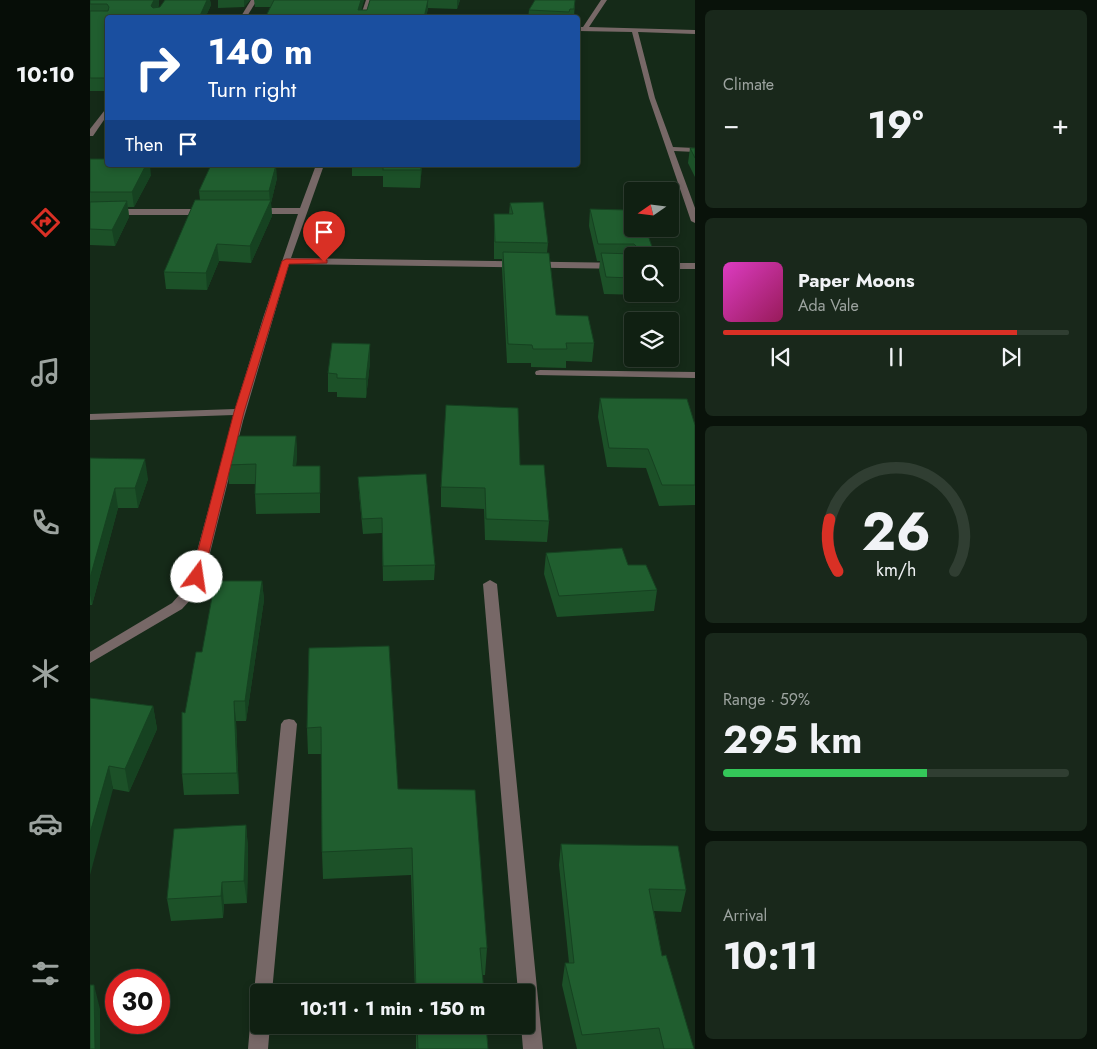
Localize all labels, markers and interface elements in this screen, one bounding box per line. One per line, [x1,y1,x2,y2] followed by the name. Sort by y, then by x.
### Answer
[208,27,313,77] text: 140 m
[125,35,190,100] icon: right
[16,58,74,90] text: 10:10
[208,73,296,105] text: Turn right
[723,73,774,96] text: Climate
[868,97,924,152] text: 19°
[723,104,740,145] text: −
[1052,104,1069,145] text: +
[174,130,202,158] icon: arrive
[125,131,164,158] text: Then
[624,182,679,238] north arrow
[624,182,679,367] map controls
[28,205,63,240] icon: directions
[303,211,345,262] pin
[310,218,338,246] icon: arrive
[624,247,679,302] button: search
[798,267,915,294] text: Paper Moons
[798,294,859,317] text: Ada Vale
[624,312,679,367] button: layers
[767,343,795,371] icon: previous
[882,343,910,371] icon: pause
[997,343,1025,371] icon: next
[28,355,63,390] icon: music
[862,494,930,570] text: 26
[28,505,63,540] icon: phone
[170,550,222,602] position arrow
[876,557,916,583] text: km/h
[28,656,63,691] icon: climate
[723,688,810,711] text: Range · 59%
[723,712,862,767] text: 295 km
[28,806,63,841] icon: car
[723,904,767,927] text: Arrival
[723,928,818,983] text: 10:11
[28,956,63,991] icon: filters
[105,969,170,1034] speed limit sign: 30
[300,995,485,1022] text: 10:11 · 1 min · 150 m

